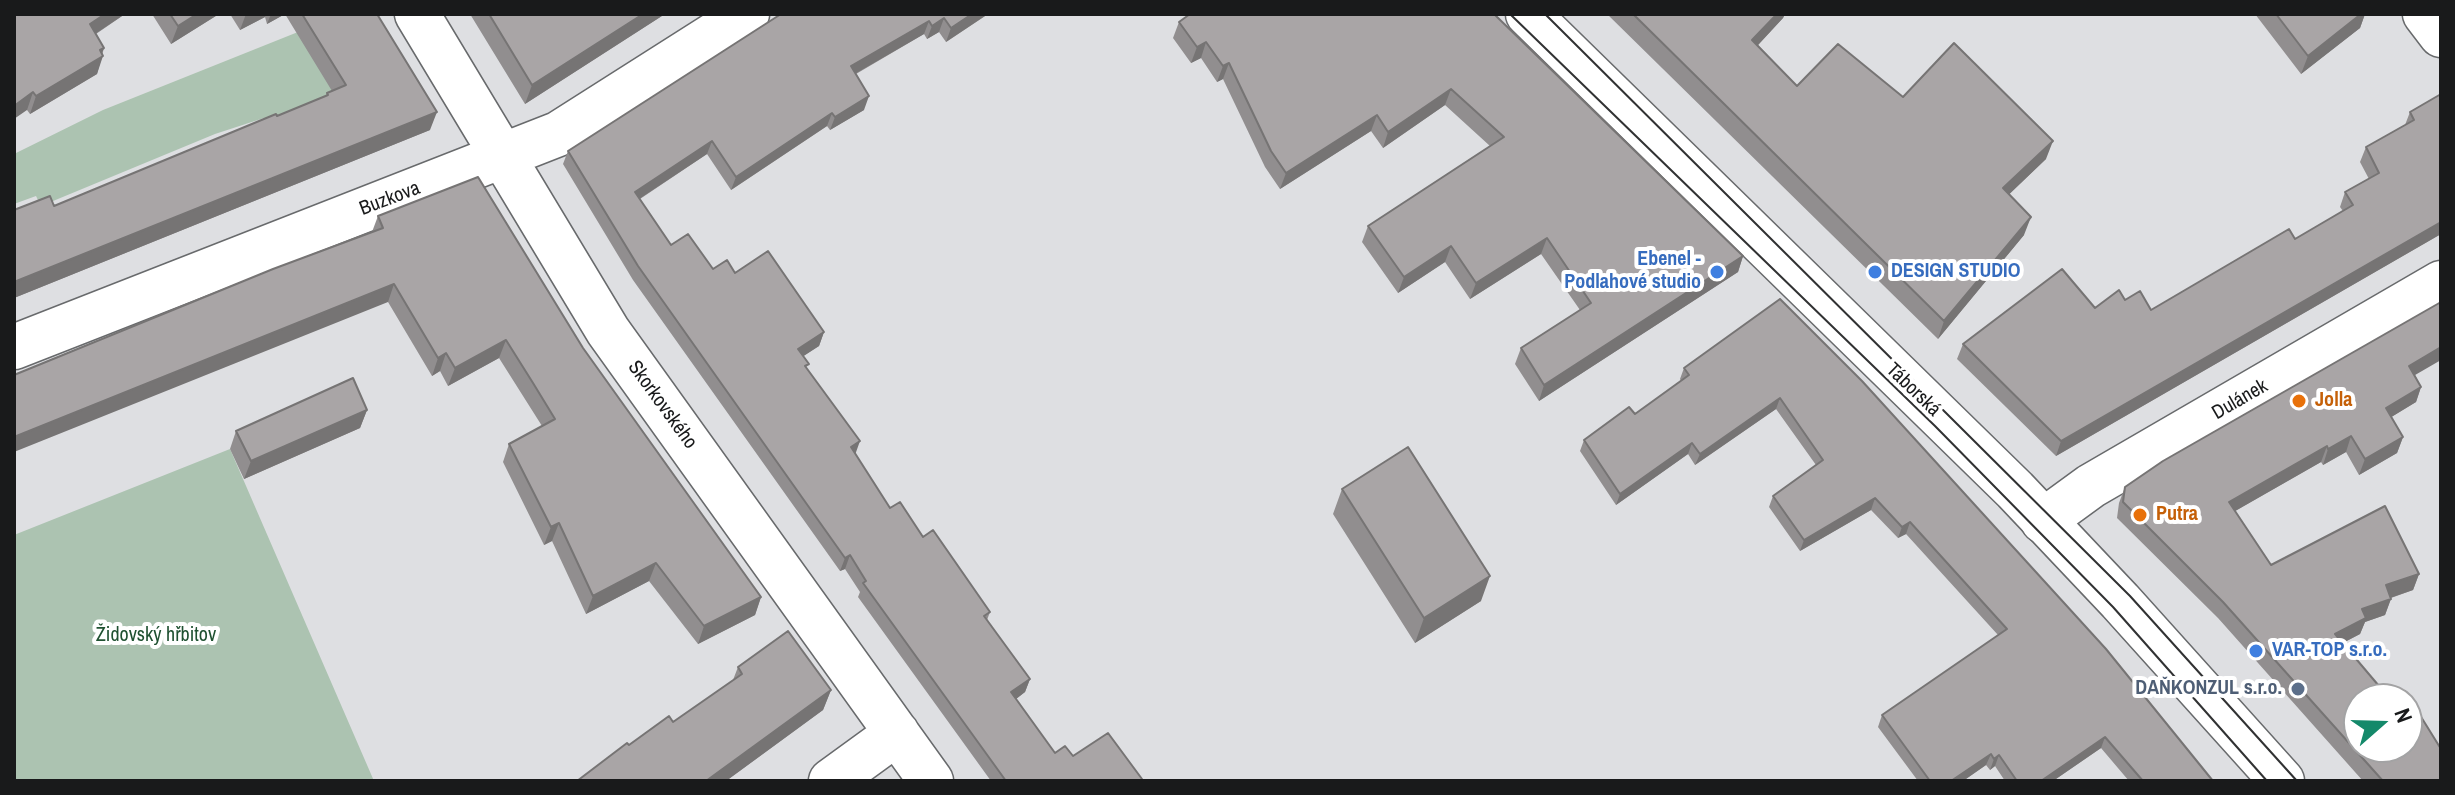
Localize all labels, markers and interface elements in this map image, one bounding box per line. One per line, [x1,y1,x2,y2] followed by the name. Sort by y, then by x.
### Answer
[356,177,424,221] street label: Buzkova
[1564,248,1701,295] place label: Ebenel - Podlahové studio
[1891,260,2020,284] place label: DESIGN STUDIO
[1708,263,1726,281] marker: Ebenel - Podlahové studio
[1866,263,1884,281] marker: DESIGN STUDIO
[622,356,702,454] street label: Skorkovského
[1881,358,1945,422] street label: Táborská
[2208,375,2272,425] street label: Dulánek
[2315,389,2352,413] place label: Jolla
[2290,392,2308,410] marker: Jolla
[2156,503,2198,527] place label: Putra
[2131,506,2149,524] marker: Putra
[96,624,216,648] park label: Židovský hřbitov
[2272,639,2387,663] place label: VAR-TOP s.r.o.
[2247,642,2265,660] marker: VAR-TOP s.r.o.
[2135,677,2282,701] place label: DAŇKONZUL s.r.o.
[2289,680,2307,698] marker: DAŇKONZUL s.r.o.
[2343,683,2423,763] north arrow
[2387,704,2420,727] text: N

